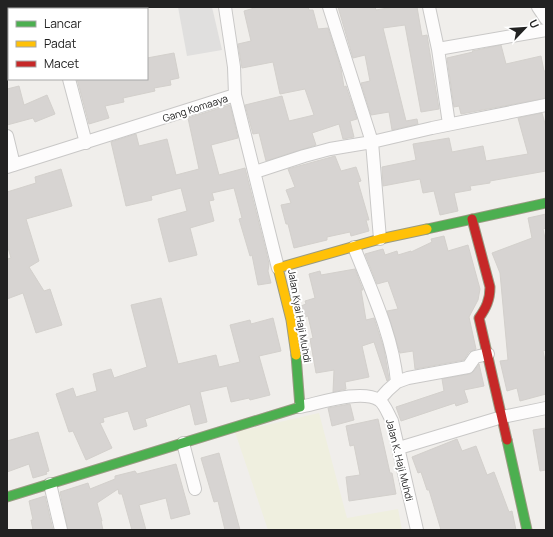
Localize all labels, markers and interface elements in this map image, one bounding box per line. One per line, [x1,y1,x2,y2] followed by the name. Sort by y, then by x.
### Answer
[8,8,148,80] legend
[505,8,545,48] north arrow
[44,15,82,32] text: Lancar
[526,17,543,30] text: U
[44,35,76,52] text: Padat
[44,55,79,72] text: Macet
[161,91,229,125] street label: Gang Komaaya
[285,268,315,364] street label: Jalan Kyai Haji Muhdi
[383,417,417,503] street label: Jalan K. Haji Muhdi

